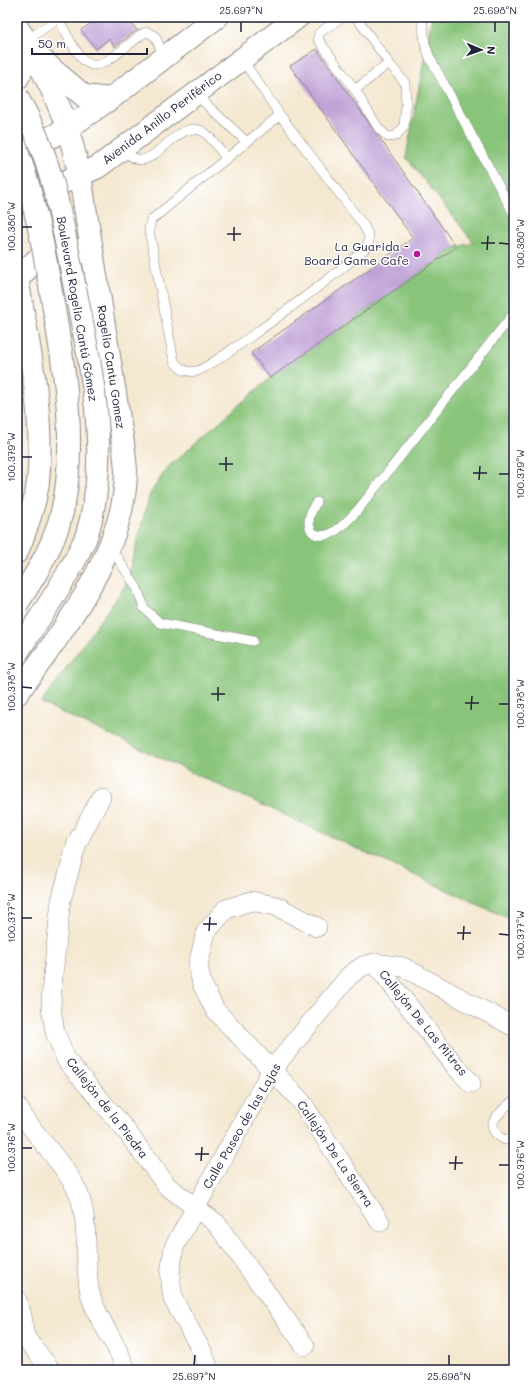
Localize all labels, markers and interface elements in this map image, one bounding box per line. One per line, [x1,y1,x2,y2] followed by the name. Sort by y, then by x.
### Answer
[219,3,263,17] text: 25.697°N
[473,3,517,17] text: 25.698°N
[32,30,147,56] scale bar
[461,30,501,70] north arrow
[38,35,66,51] text: 50 m
[484,46,499,55] text: N
[98,67,224,167] street label: Avenida Anillo Periférico
[4,202,18,252] text: 100.380°W
[54,215,102,403] street label: Boulevard Rogelio Cantú Gómez
[513,219,527,269] text: 100.380°W
[304,238,409,268] place label: La Guarida - Board Game Cafe
[412,249,422,259] marker: La Guarida - Board Game Cafe
[94,304,130,430] street label: Rogelio Cantu Gomez
[4,432,18,482] text: 100.379°W
[513,449,527,499] text: 100.379°W
[4,662,18,712] text: 100.378°W
[513,679,527,729] text: 100.378°W
[4,893,18,943] text: 100.377°W
[513,910,527,960] text: 100.377°W
[376,966,472,1079] street label: Callejón De Las Mitras
[63,1054,152,1161] street label: Callejón de la Piedra
[199,1060,284,1191] street label: Calle Paseo de las Lajas
[294,1097,378,1210] street label: Callejón De La Sierra
[4,1123,18,1173] text: 100.376°W
[513,1140,527,1190] text: 100.376°W
[172,1369,216,1383] text: 25.697°N
[427,1369,471,1383] text: 25.698°N

